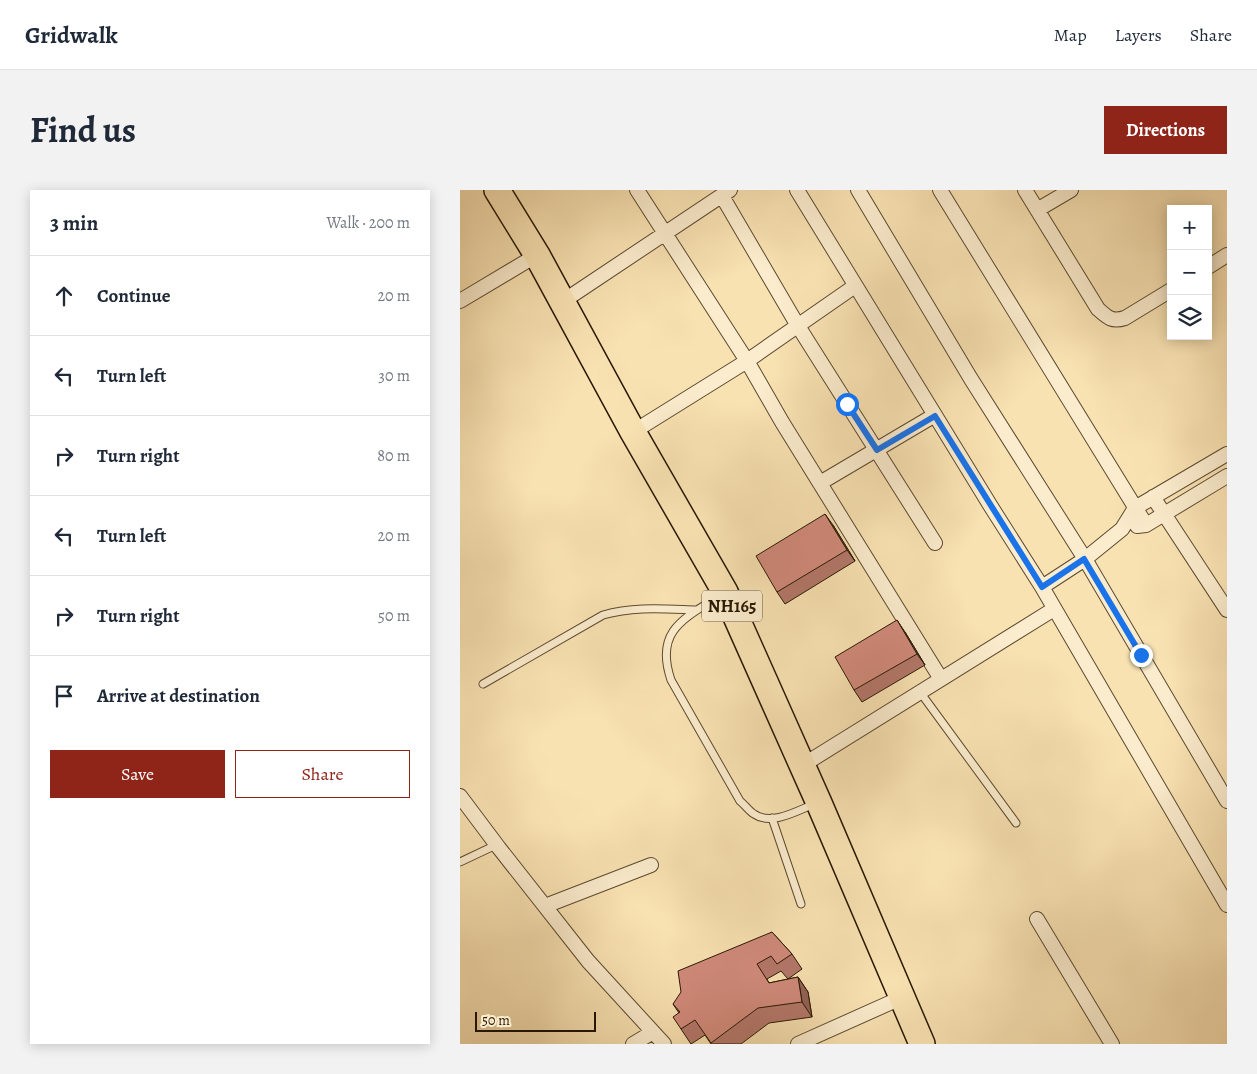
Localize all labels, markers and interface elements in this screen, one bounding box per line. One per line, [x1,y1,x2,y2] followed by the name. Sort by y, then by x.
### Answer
[25,19,118,51] text: Gridwalk
[1054,23,1087,47] text: Map
[1115,23,1162,47] text: Layers
[1190,23,1232,47] text: Share
[30,106,136,154] text: Find us
[1104,106,1227,154] button: Directions
[1167,205,1212,340] map controls
[1167,205,1212,250] button: +
[50,209,98,237] text: 3 min
[326,212,410,234] text: Walk · 200 m
[1167,250,1212,295] button: −
[50,282,78,310] icon: ahead
[97,283,171,309] text: Continue
[377,285,410,307] text: 20 m
[1167,295,1212,340] button: layers
[50,362,78,390] icon: left
[97,363,166,389] text: Turn left
[378,365,410,387] text: 30 m
[836,393,859,416] route start
[50,442,78,470] icon: right
[97,443,179,469] text: Turn right
[377,445,410,467] text: 80 m
[50,522,78,550] icon: left
[97,523,166,549] text: Turn left
[377,525,410,547] text: 20 m
[702,591,762,622] road number: NH165
[50,602,78,630] icon: right
[97,603,179,629] text: Turn right
[378,605,410,627] text: 50 m
[1130,644,1153,667] route end
[50,682,78,710] icon: arrive
[97,683,260,709] text: Arrive at destination
[50,750,225,798] button: Save
[235,750,410,798] button: Share
[475,1009,596,1032] scale bar
[482,1011,510,1030] text: 50 m

